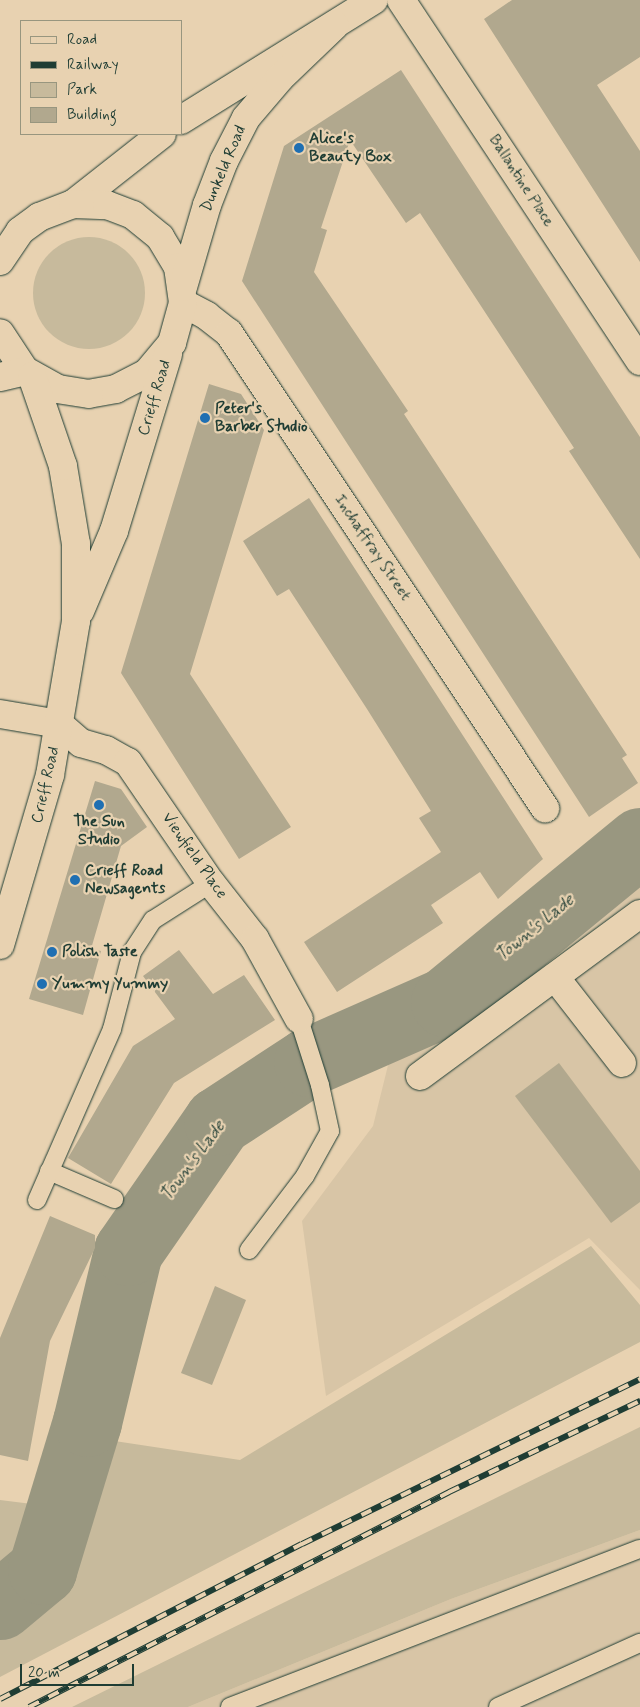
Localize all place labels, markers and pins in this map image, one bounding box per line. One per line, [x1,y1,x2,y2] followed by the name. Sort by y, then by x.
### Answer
[309,129,391,167] place label: Alice's Beauty Box
[293,142,305,154] marker: Alice's Beauty Box
[215,399,308,437] place label: Peter's Barber Studio
[199,412,211,424] marker: Peter's Barber Studio
[93,799,105,811] marker: The Sun Studio
[72,812,126,850] place label: The Sun Studio
[85,861,165,899] place label: Crieff Road Newsagents
[69,874,81,886] marker: Crieff Road Newsagents
[62,942,138,962] place label: Polish Taste
[46,946,58,958] marker: Polish Taste
[52,974,171,994] place label: Yummy Yummy
[36,978,48,990] marker: Yummy Yummy

